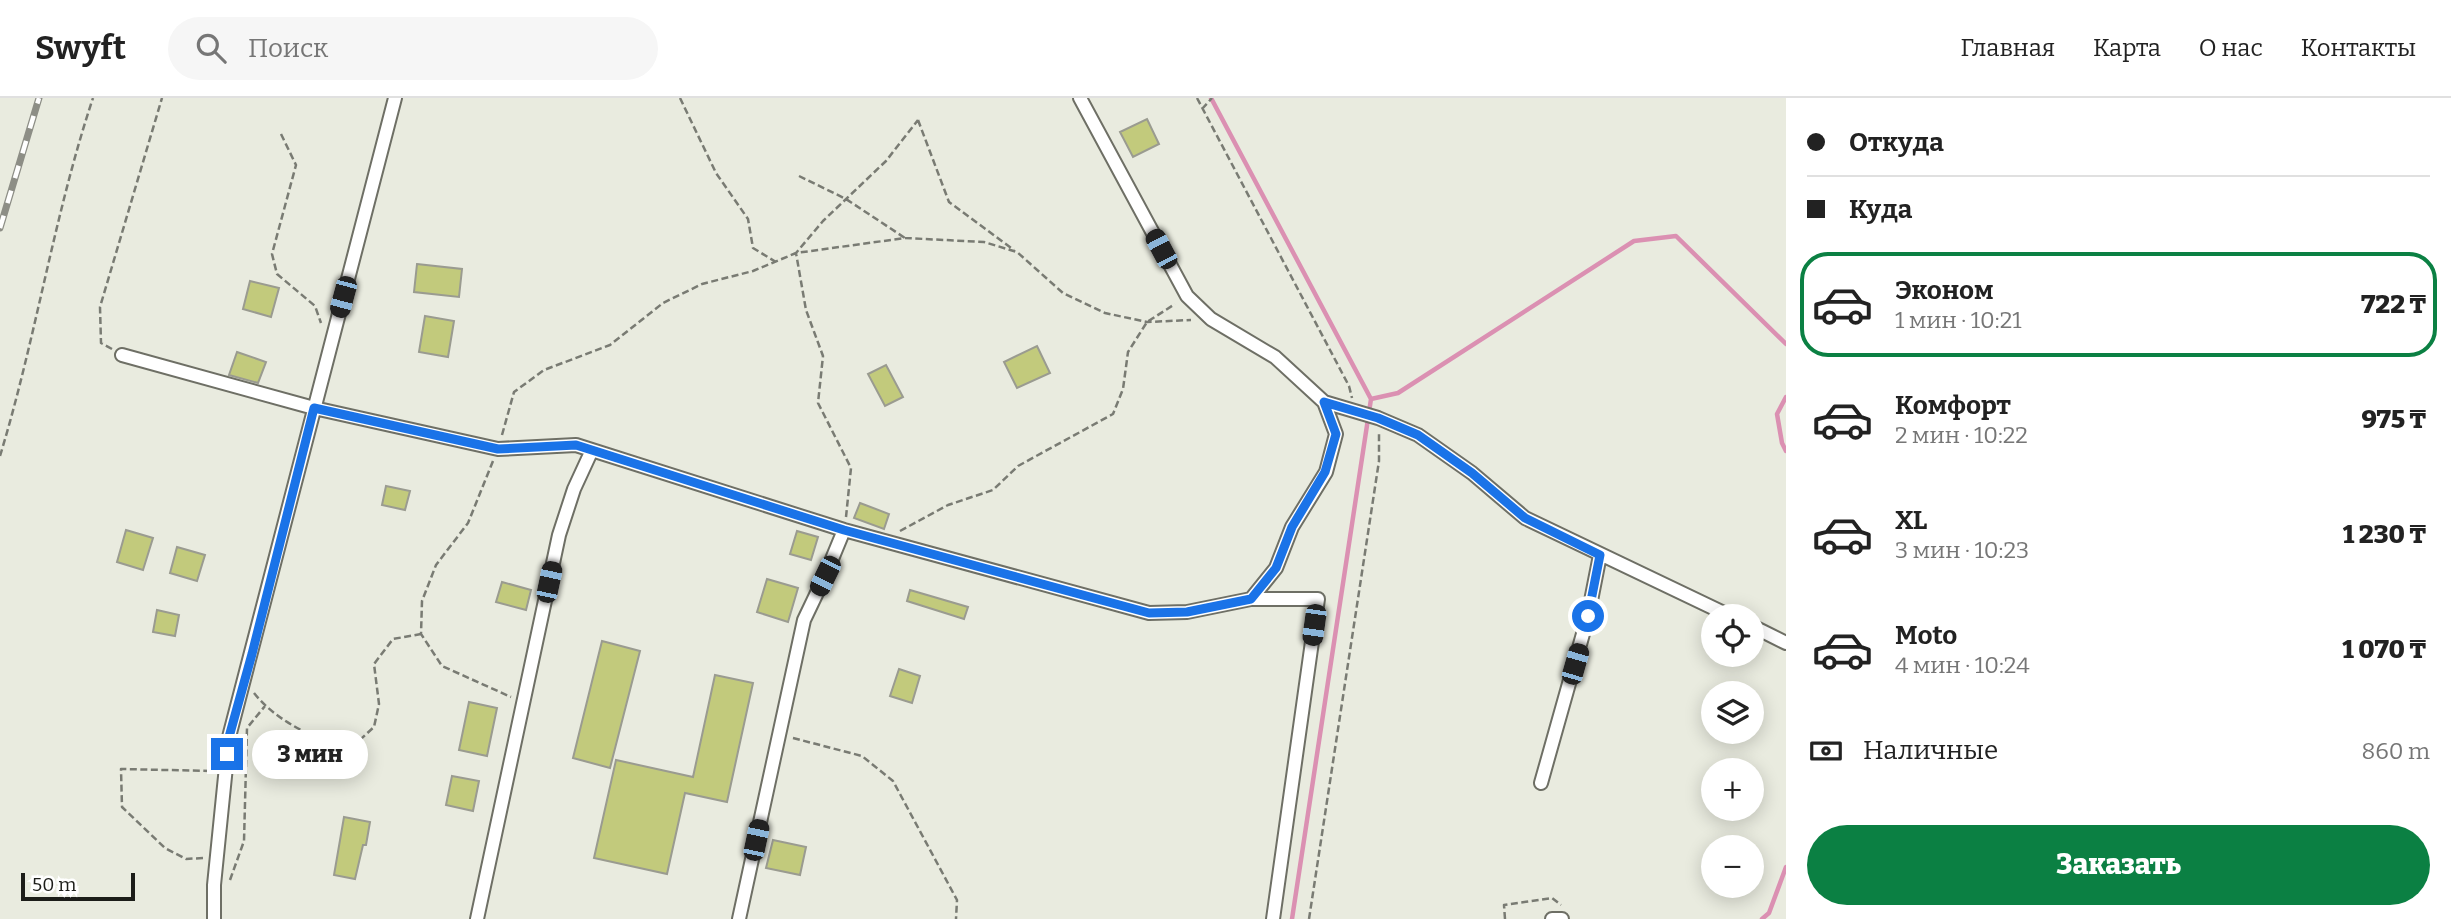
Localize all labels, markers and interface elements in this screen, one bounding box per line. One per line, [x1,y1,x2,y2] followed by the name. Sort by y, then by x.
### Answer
[168,17,658,80] search box
[35,28,126,68] text: Swyft
[192,29,230,67] icon: search
[248,33,328,64] text: Поиск
[1960,34,2055,62] text: Главная
[2093,34,2161,62] text: Карта
[2199,34,2263,62] text: О нас
[2301,34,2416,62] text: Контакты
[1849,127,1944,158] text: Откуда
[1849,194,1912,225] text: Куда
[1142,226,1181,272] car
[1811,273,1874,336] icon: car
[328,274,359,320] car
[1895,275,1994,306] text: Эконом
[2361,289,2426,320] text: 722 ₸
[1895,306,2022,334] text: 1 мин · 10:21
[1811,388,1874,451] icon: car
[1895,390,2011,421] text: Комфорт
[2361,404,2426,435] text: 975 ₸
[1895,421,2028,449] text: 2 мин · 10:22
[1811,503,1874,566] icon: car
[1895,505,1927,536] text: XL
[2343,519,2426,550] text: 1 230 ₸
[1895,536,2029,564] text: 3 мин · 10:23
[807,553,844,599] car
[535,559,564,605] car
[1572,600,1604,632] route start
[1301,603,1328,647] car
[1701,604,1764,898] map controls
[1701,604,1764,667] button: locate
[1811,618,1874,681] icon: car
[1895,620,1957,651] text: Moto
[2342,634,2426,665] text: 1 070 ₸
[1560,641,1591,687] car
[1895,651,2030,679] text: 4 мин · 10:24
[1701,681,1764,744] button: layers
[252,730,367,778] callout: 3 мин
[1807,732,1845,770] icon: cash
[1863,735,1998,766] text: Наличные
[2361,737,2430,765] text: 860 m
[211,738,243,770] route end
[277,740,343,768] text: 3 мин
[1701,758,1764,821] button: +
[742,817,771,863] car
[1807,825,2430,905] button: Заказать
[1701,835,1764,898] button: −
[21,870,135,902] scale bar
[32,873,76,896] text: 50 m

